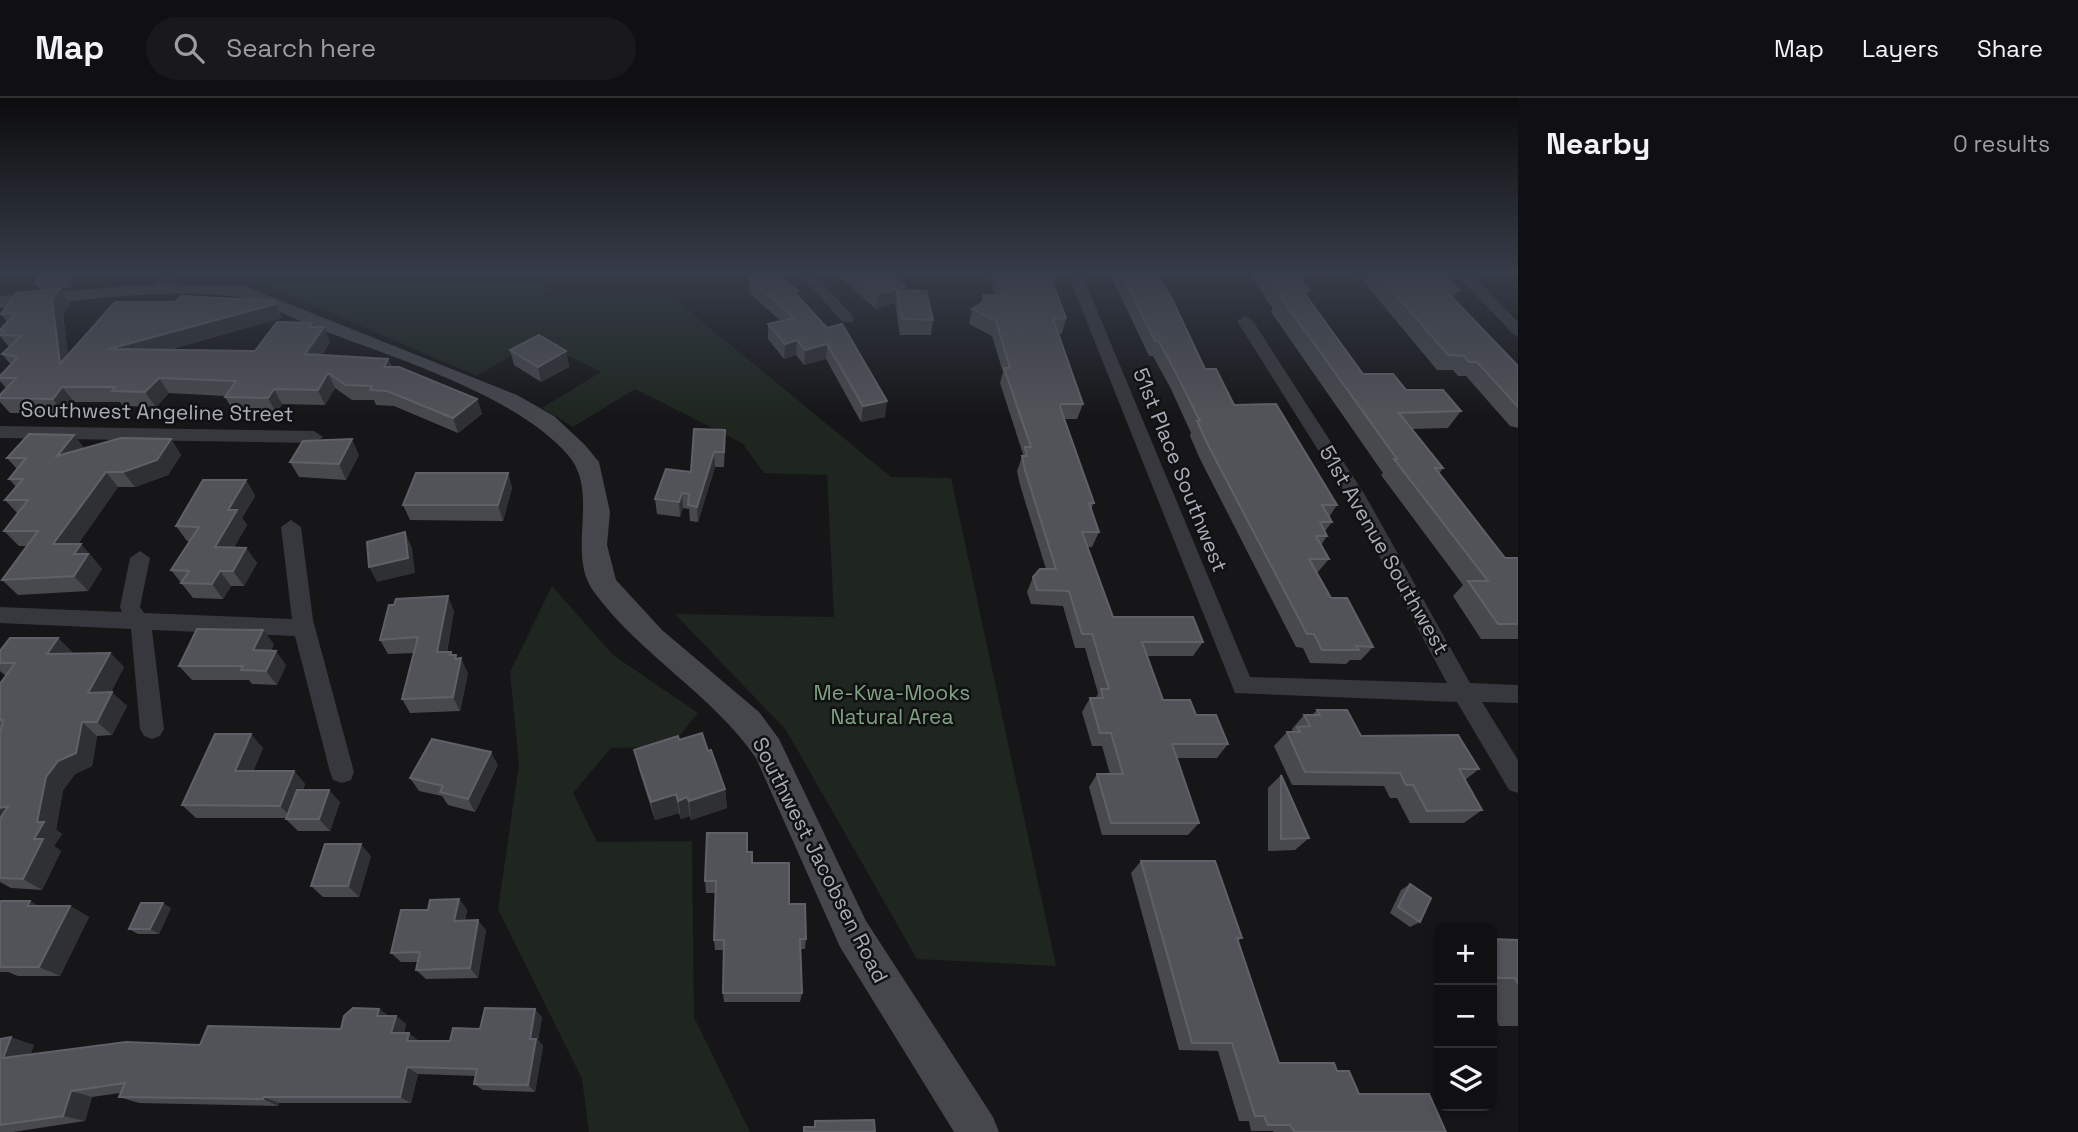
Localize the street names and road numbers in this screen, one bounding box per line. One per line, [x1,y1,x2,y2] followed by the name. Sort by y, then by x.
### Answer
[1127,364,1234,576] street label: 51st Place Southwest
[20,396,294,427] street label: Southwest Angeline Street
[1314,440,1455,659] street label: 51st Avenue Southwest
[747,732,894,987] street label: Southwest Jacobsen Road

